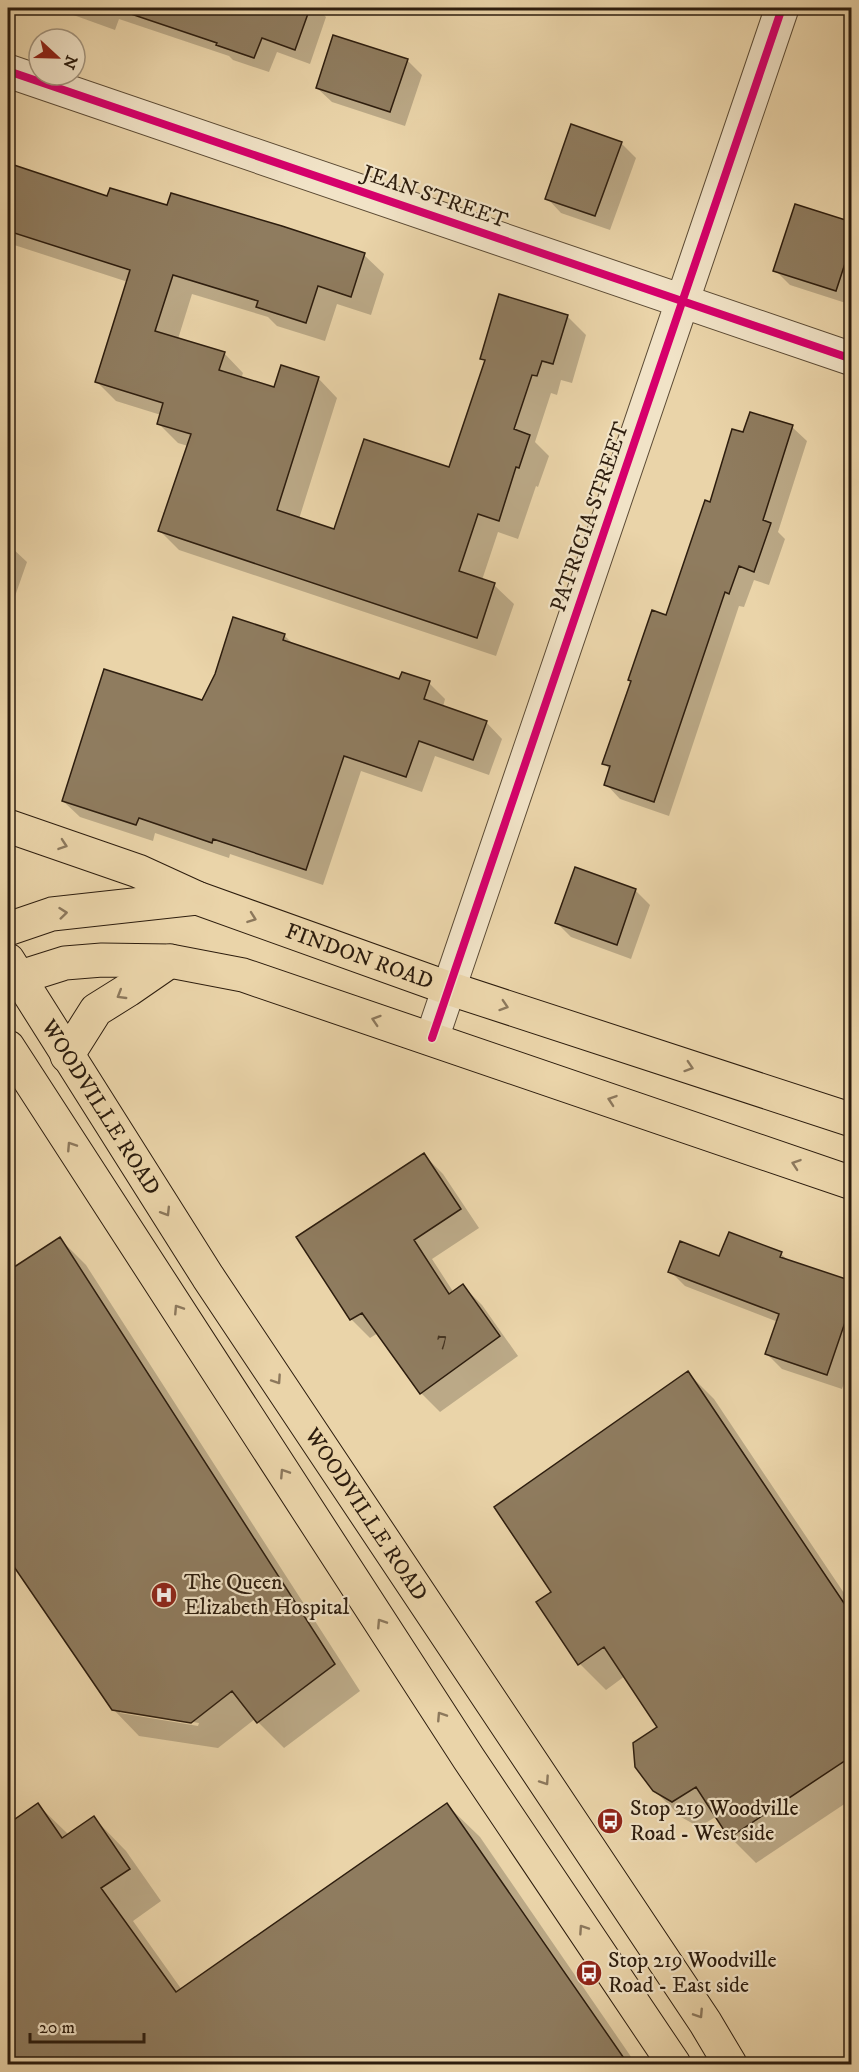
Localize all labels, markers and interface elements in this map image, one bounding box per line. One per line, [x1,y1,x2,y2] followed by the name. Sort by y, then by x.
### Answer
[27,27,87,87] north arrow
[58,52,82,72] text: N
[357,159,512,235] street label: JEAN STREET
[545,418,635,615] street label: PATRICIA STREET
[57,838,68,850] one-way arrow
[59,907,68,920] one-way arrow
[246,910,257,923] one-way arrow
[282,917,437,995] street label: FINDON ROAD
[117,987,127,999] one-way arrow
[498,999,509,1012] one-way arrow
[35,1014,166,1200] street label: WOODVILLE ROAD
[371,1015,382,1028] one-way arrow
[683,1060,694,1073] one-way arrow
[607,1095,618,1108] one-way arrow
[68,1141,79,1152] one-way arrow
[791,1159,802,1171] one-way arrow
[159,1205,170,1216] one-way arrow
[173,1305,185,1315] one-way arrow
[437,1327,447,1352] house number: 7
[269,1374,281,1384] one-way arrow
[298,1422,434,1606] street label: WOODVILLE ROAD
[280,1468,291,1479] one-way arrow
[184,1569,350,1621] place label: The Queen Elizabeth Hospital
[149,1580,179,1610] hospital icon: The Queen Elizabeth Hospital
[378,1619,389,1630] one-way arrow
[437,1711,448,1722] one-way arrow
[538,1774,549,1785] one-way arrow
[630,1795,799,1847] place label: Stop 219 Woodville Road - West side
[595,1806,625,1836] bus stop icon: Stop 219 Woodville Road - West side
[579,1924,590,1935] one-way arrow
[608,1947,777,1999] place label: Stop 219 Woodville Road - East side
[574,1958,604,1988] bus stop icon: Stop 219 Woodville Road - East side
[30,2006,144,2044] scale bar
[692,2007,703,2018] one-way arrow
[39,2017,75,2039] text: 20 m

